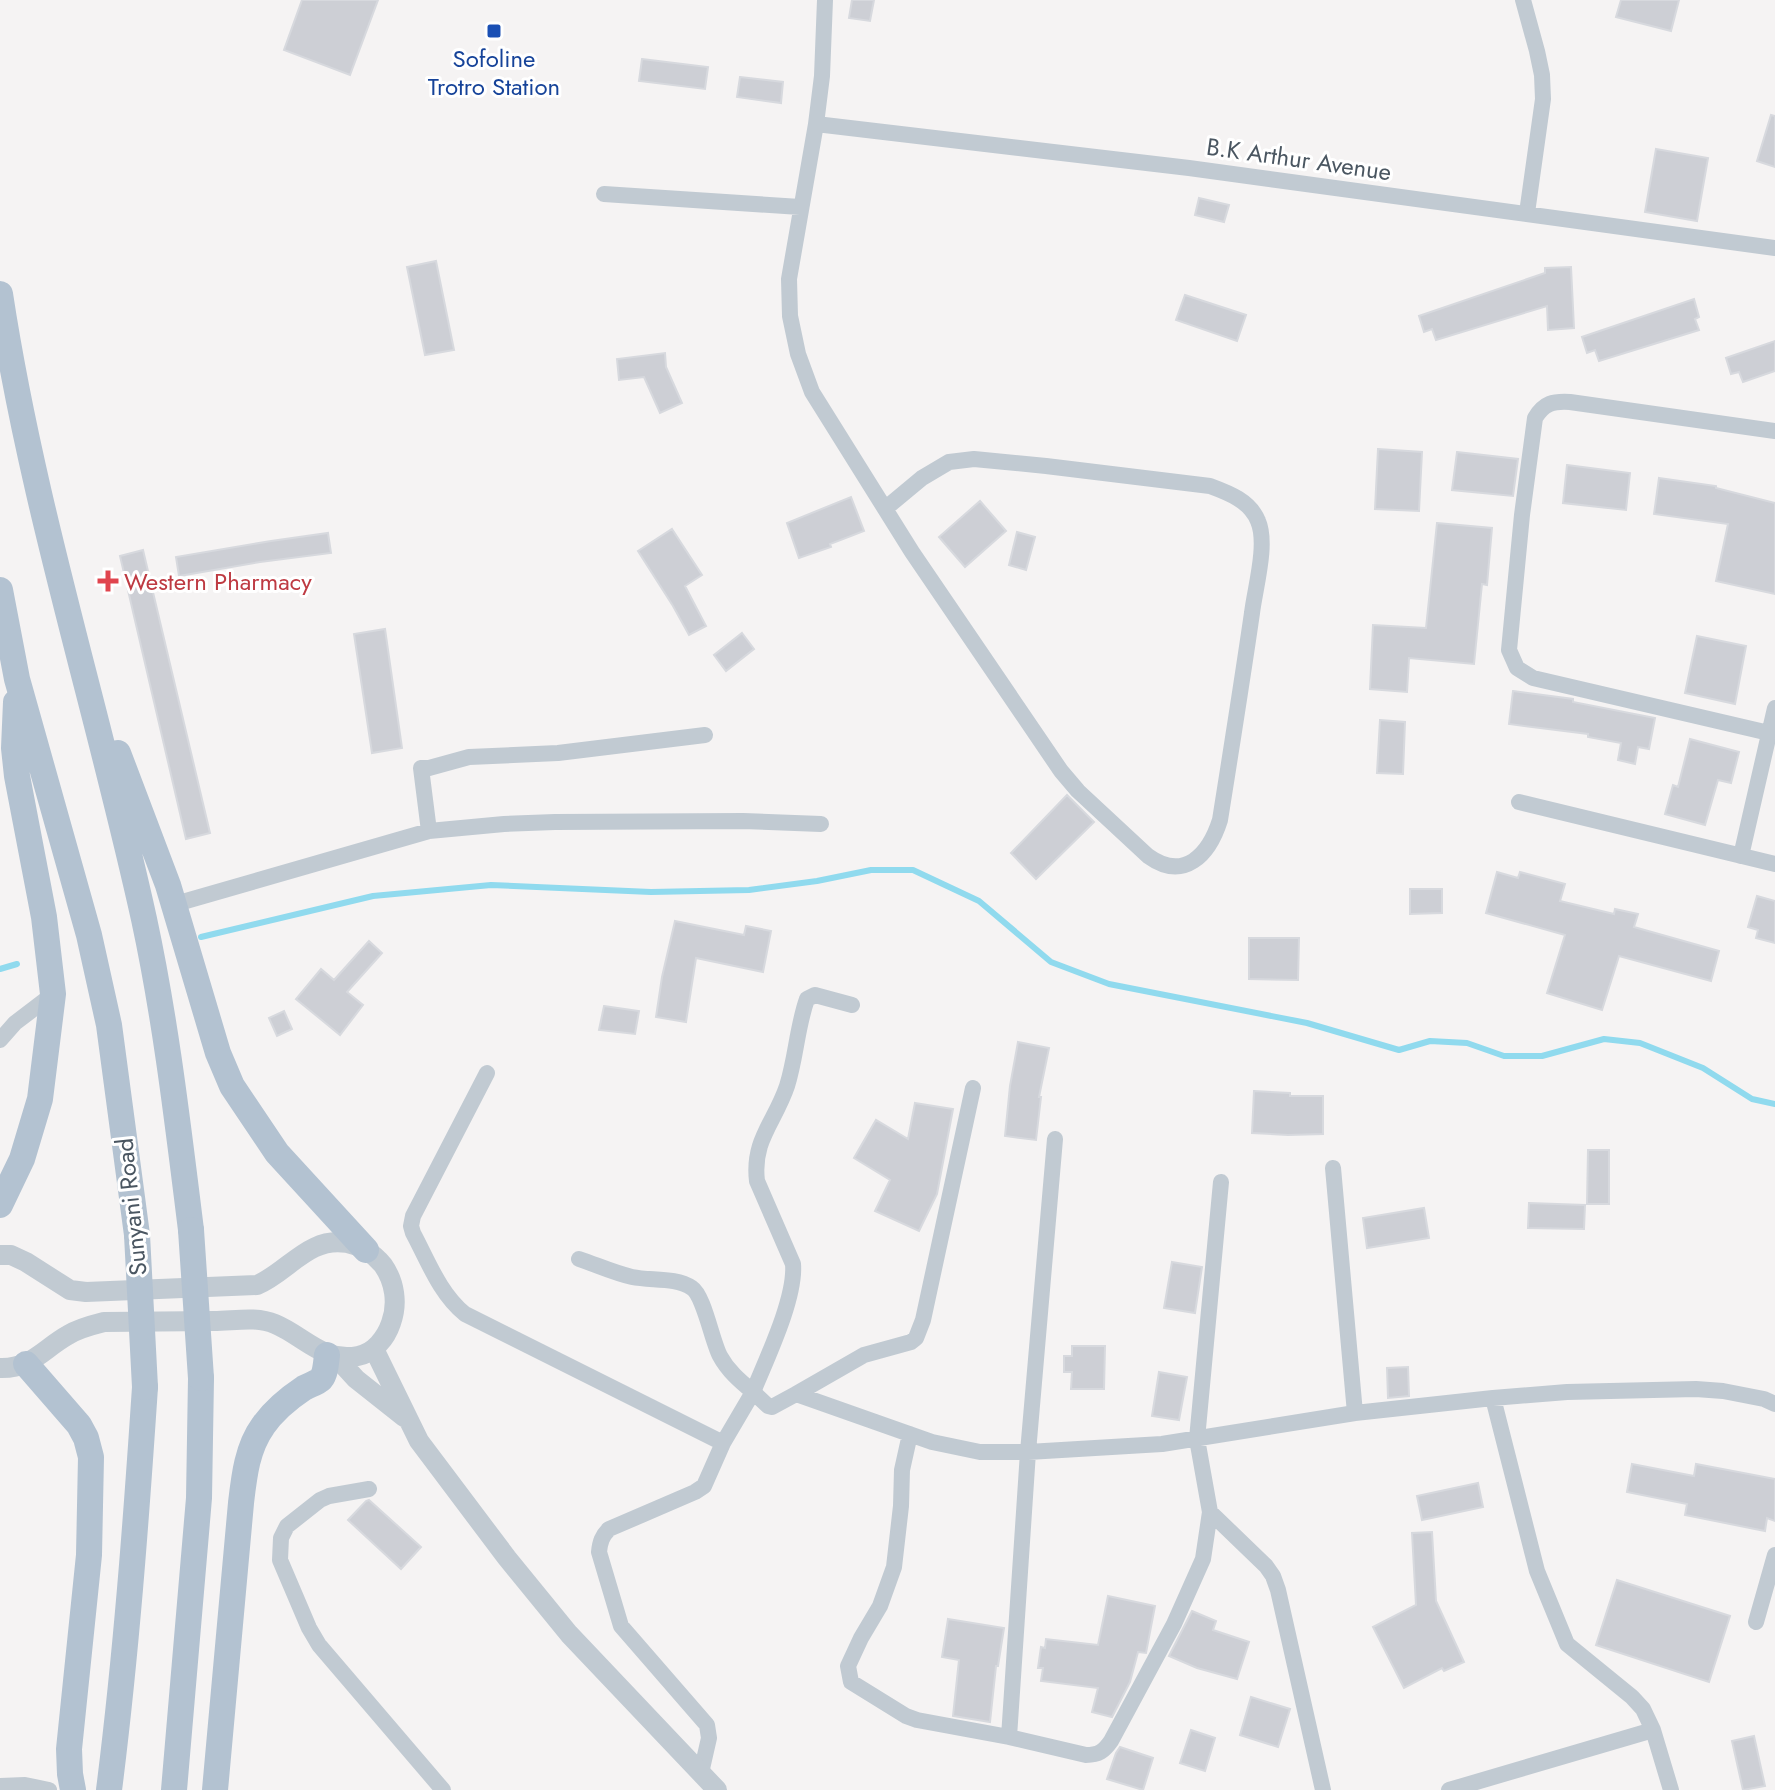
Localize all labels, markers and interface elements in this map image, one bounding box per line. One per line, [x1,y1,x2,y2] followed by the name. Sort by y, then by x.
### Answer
[485,22,503,40] marker: Sofoline Trotro Station
[428,41,560,104] place label: Sofoline Trotro Station
[1204,129,1394,189] street label: B.K Arthur Avenue
[124,564,312,599] place label: Western Pharmacy
[99,572,117,590] marker: Western Pharmacy
[106,1136,156,1278] street label: Sunyani Road

